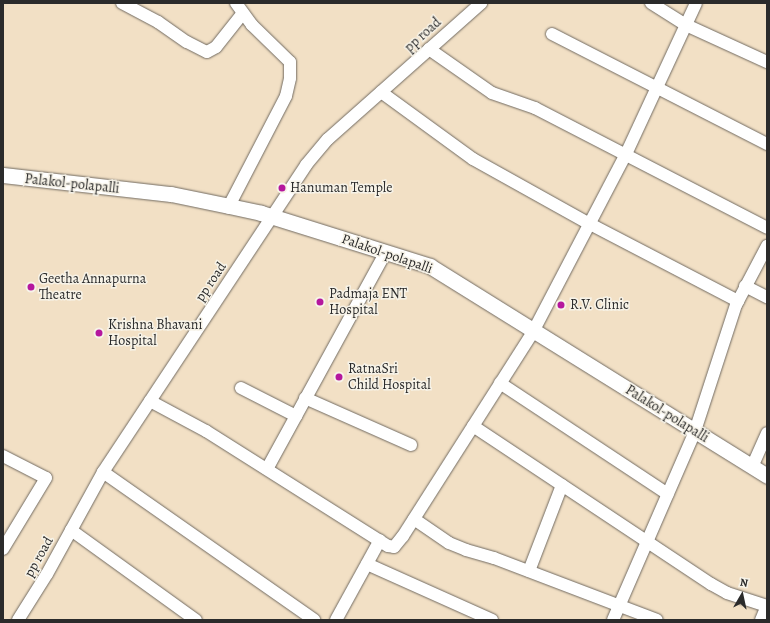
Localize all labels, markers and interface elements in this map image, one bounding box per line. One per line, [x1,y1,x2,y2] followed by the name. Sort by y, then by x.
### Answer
[401,14,445,56] street label: pp road
[24,171,120,197] street label: Palakol-polapalli
[290,180,392,196] place label: Hanuman Temple
[277,183,287,193] marker: Hanuman Temple
[339,231,435,277] street label: Palakol-polapalli
[192,259,230,305] street label: pp road
[39,271,146,304] place label: Geetha Annapurna Theatre
[26,282,36,292] marker: Geetha Annapurna Theatre
[329,286,407,318] place label: Padmaja ENT Hospital
[314,296,326,308] marker: Padmaja ENT Hospital
[570,297,629,313] place label: R.V. Clinic
[555,299,567,311] marker: R.V. Clinic
[108,317,202,350] place label: Krishna Bhavani Hospital
[93,327,105,339] marker: Krishna Bhavani Hospital
[348,361,431,394] place label: RatnaSri Child Hospital
[333,371,345,383] marker: RatnaSri Child Hospital
[622,382,712,446] street label: Palakol-polapalli
[21,534,57,580] street label: pp road
[722,575,762,615] north arrow
[739,575,749,591] text: N

